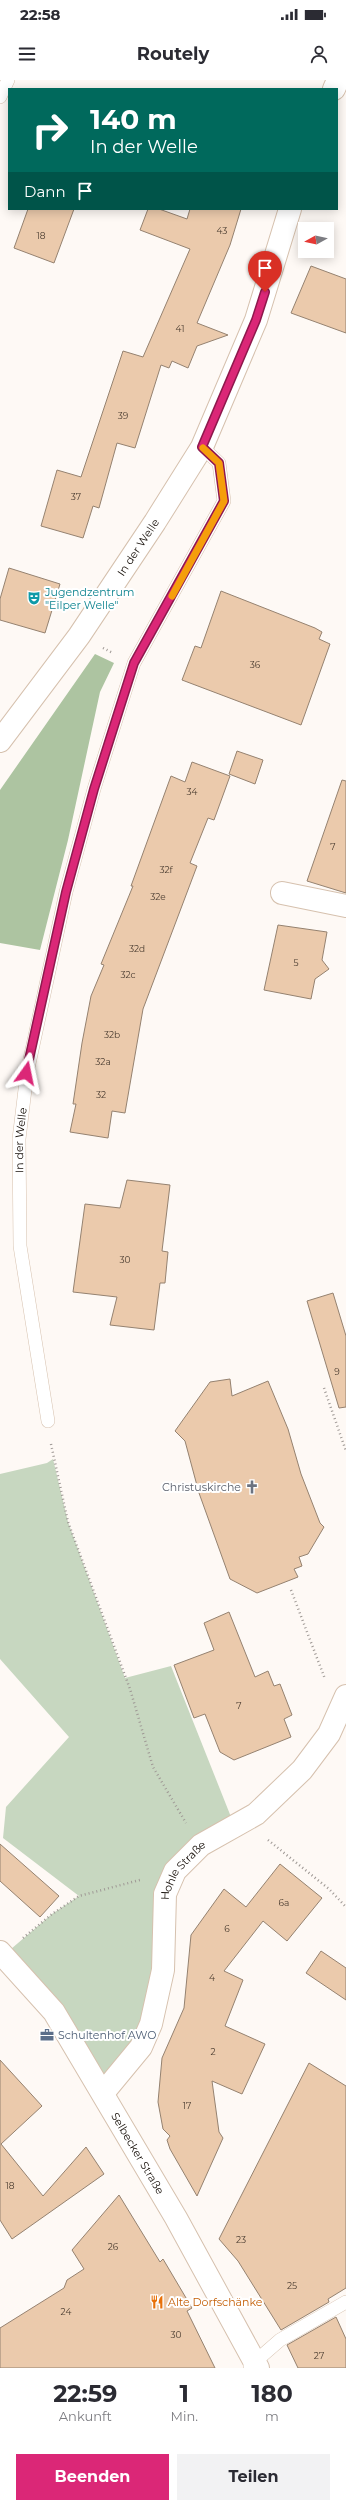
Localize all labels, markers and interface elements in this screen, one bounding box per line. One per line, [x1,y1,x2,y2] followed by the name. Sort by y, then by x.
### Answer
[20,5,60,24] text: 22:58
[16,43,38,65] icon: menu
[137,43,209,65] text: Routely
[308,43,330,65] icon: person
[90,102,177,136] text: 140 m
[24,104,76,156] icon: right
[90,136,198,158] text: In der Welle
[74,180,96,202] icon: arrive
[24,182,66,201] text: Dann
[298,222,334,258] north arrow
[298,222,334,258] map controls
[217,225,227,236] house number: 43
[37,230,46,241] house number: 18
[248,251,282,292] pin
[254,257,276,279] icon: arrive
[176,323,184,334] house number: 41
[118,410,129,421] house number: 39
[71,491,81,502] house number: 37
[114,516,162,579] street label: In der Welle
[44,585,135,612] place label: Jugendzentrum "Eilper Welle"
[26,590,42,606] theatre icon: Jugendzentrum "Eilper Welle"
[250,659,261,670] house number: 36
[186,786,198,797] house number: 34
[330,841,336,852] house number: 7
[159,864,174,875] house number: 32f
[150,891,166,902] house number: 32e
[129,943,145,954] house number: 32d
[293,957,299,968] house number: 5
[120,969,136,980] house number: 32c
[104,1029,120,1040] house number: 32b
[5.0,1052,47.0,1094] position arrow
[95,1056,111,1067] house number: 32a
[96,1089,106,1100] house number: 32
[12,1106,30,1173] street label: In der Welle
[119,1254,131,1265] house number: 30
[334,1366,340,1377] house number: 9
[244,1479,260,1495] church icon: Christuskirche
[162,1480,241,1494] place label: Christuskirche
[236,1700,242,1711] house number: 7
[158,1837,208,1900] street label: Hohle Straße
[279,1897,289,1908] house number: 6a
[224,1923,230,1934] house number: 6
[209,1972,215,1983] house number: 4
[39,2027,55,2043] office icon: Schultenhof AWO
[58,2028,157,2042] place label: Schultenhof AWO
[210,2046,216,2057] house number: 2
[183,2100,191,2111] house number: 17
[108,2110,168,2197] street label: Selbecker Straße
[6,2180,15,2191] house number: 18
[236,2234,246,2245] house number: 23
[108,2241,119,2252] house number: 26
[287,2280,297,2291] house number: 25
[149,2294,165,2310] restaurant icon: Alte Dorfschänke
[168,2295,263,2309] place label: Alte Dorfschänke
[61,2306,71,2317] house number: 24
[170,2329,182,2340] house number: 30
[314,2350,324,2361] house number: 27
[53,2379,117,2408] text: 22:59
[180,2379,189,2408] text: 1
[251,2379,293,2408] text: 180
[59,2408,112,2424] text: Ankunft
[171,2408,198,2424] text: Min.
[265,2408,279,2424] text: m
[16,2454,169,2500] button: Beenden
[177,2454,330,2500] button: Teilen

